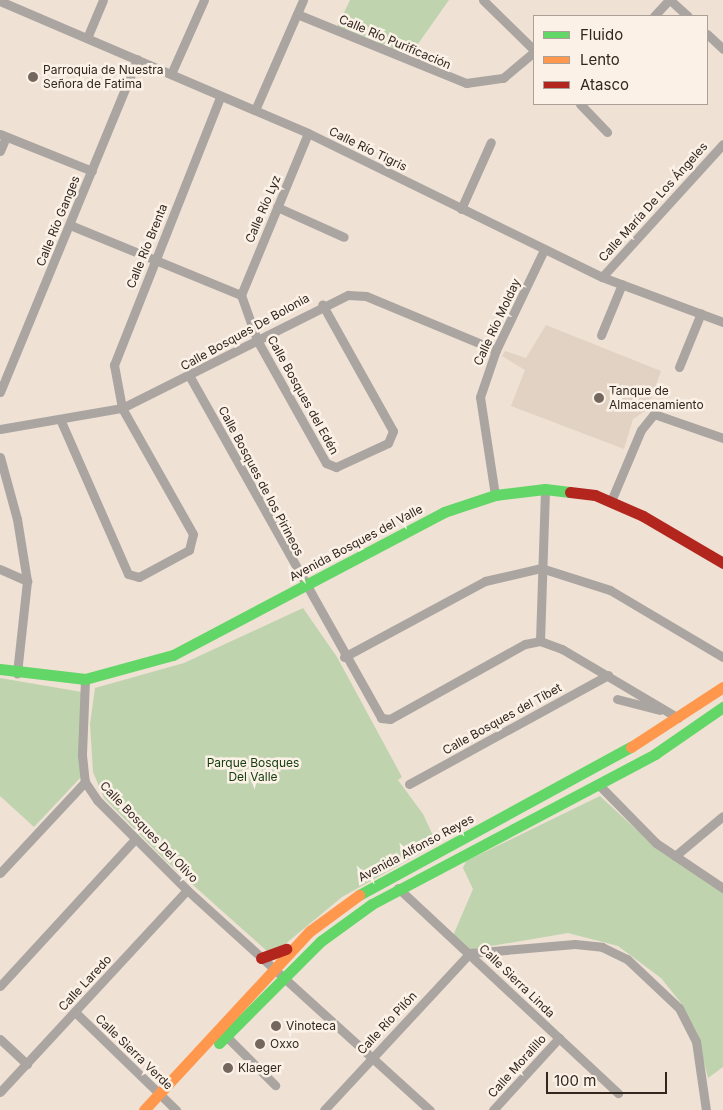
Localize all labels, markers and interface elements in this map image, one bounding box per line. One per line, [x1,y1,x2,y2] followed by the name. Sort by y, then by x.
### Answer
[337,12,453,72] street label: Calle Río Purificación
[533,15,708,105] legend
[580,25,623,44] text: Fluido
[580,50,620,69] text: Lento
[43,63,163,91] place label: Parroquia de Nuestra Señora de Fatima
[27,71,39,83] marker: Parroquia de Nuestra Señora de Fatima
[580,75,629,94] text: Atasco
[327,124,409,174] street label: Calle Río Tigris
[596,139,710,265] street label: Calle María De Los Ángeles
[242,173,284,245] street label: Calle Río Lyz
[33,174,83,268] street label: Calle Río Ganges
[123,202,171,290] street label: Calle Río Brenta
[471,276,523,368] street label: Calle Río Molday
[178,291,312,373] street label: Calle Bosques De Bolonia
[264,333,342,457] street label: Calle Bosques del Edén
[609,384,704,412] place label: Tanque de Almacenamiento
[593,392,605,404] marker: Tanque de Almacenamiento
[215,404,307,558] street label: Calle Bosques de los Pirineos
[287,502,425,584] street label: Avenida Bosques del Valle
[440,680,564,758] street label: Calle Bosques del Tíbet
[207,756,299,784] park label: Parque Bosques Del Valle
[97,778,201,886] street label: Calle Bosques Del Olivo
[356,811,476,885] street label: Avenida Alfonso Reyes
[476,941,558,1021] street label: Calle Sierra Linda
[56,952,114,1014] street label: Calle Laredo
[354,989,420,1057] street label: Calle Río Pilón
[92,1011,176,1093] street label: Calle Sierra Verde
[286,1019,336,1033] place label: Vinoteca
[270,1020,282,1032] marker: Vinoteca
[485,1032,549,1100] street label: Calle Moralillo
[270,1037,299,1051] place label: Oxxo
[254,1038,266,1050] marker: Oxxo
[238,1061,282,1075] place label: Klaeger
[222,1062,234,1074] marker: Klaeger
[548,1062,669,1094] scale bar
[554,1071,596,1090] text: 100 m

